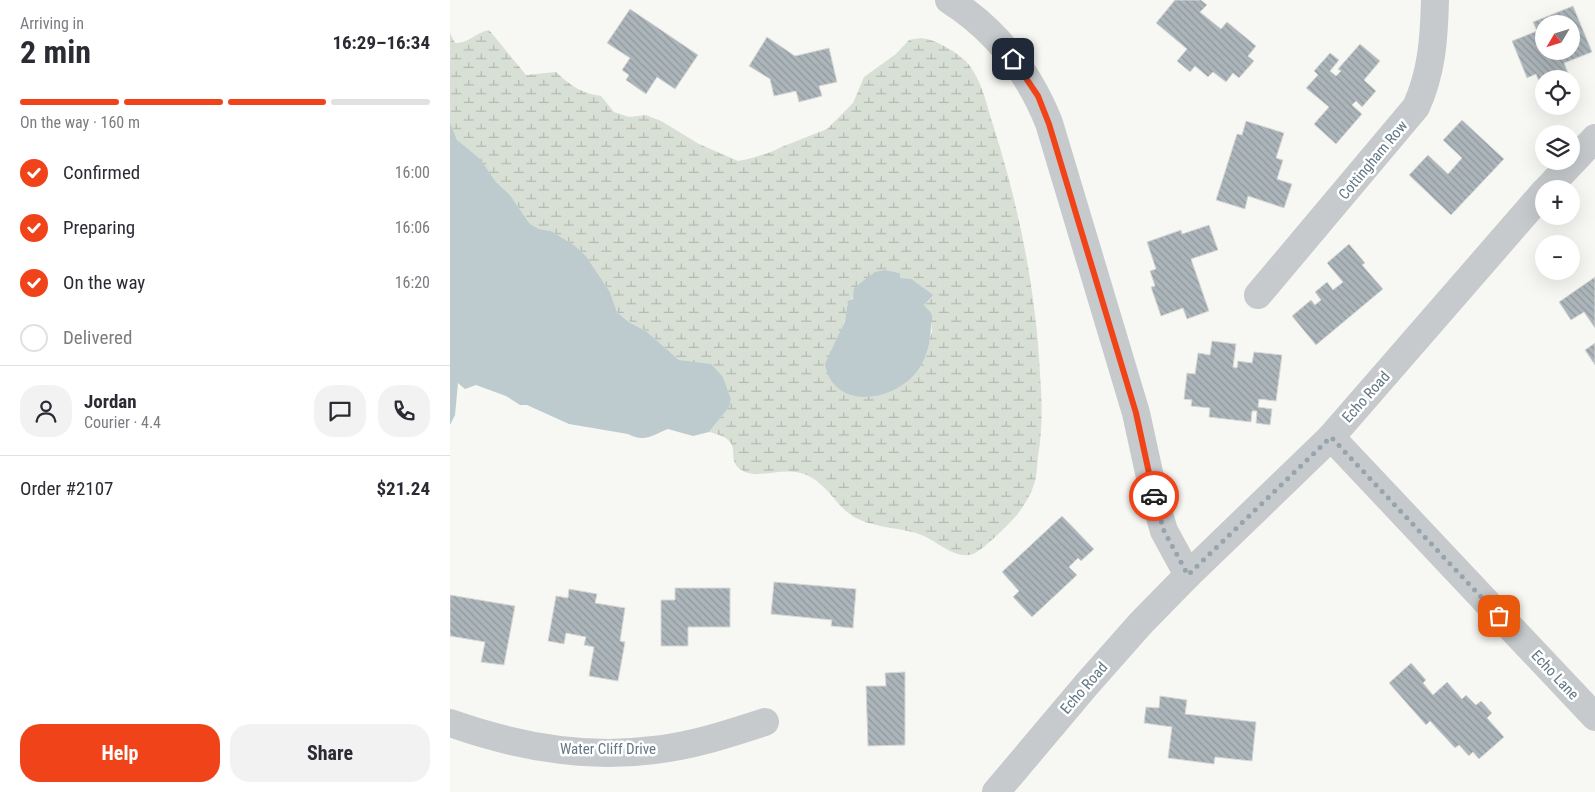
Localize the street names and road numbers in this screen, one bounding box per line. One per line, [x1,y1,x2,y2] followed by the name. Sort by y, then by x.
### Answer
[1335,117,1411,203] street label: Cottingham Row
[1338,368,1394,426] street label: Echo Road
[1528,647,1582,703] street label: Echo Lane
[1057,658,1111,718] street label: Echo Road
[560,740,656,758] street label: Water Cliff Drive

